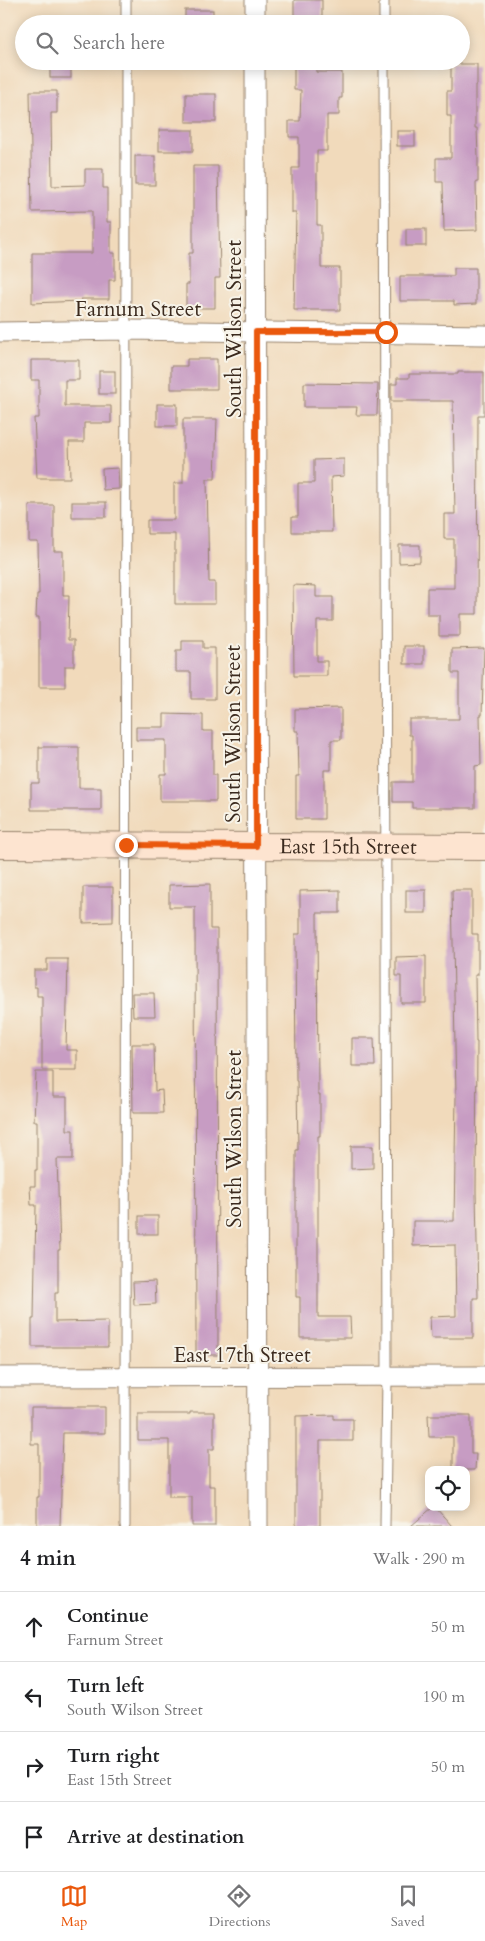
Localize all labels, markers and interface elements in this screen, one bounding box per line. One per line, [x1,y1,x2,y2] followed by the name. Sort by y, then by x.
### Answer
[15,15,470,70] search box
[33,29,61,57] icon: search
[73,30,165,56] text: Search here
[220,240,249,418] street label: South Wilson Street
[75,295,201,324] street label: Farnum Street
[375,321,398,344] route start
[219,645,248,823] street label: South Wilson Street
[279,832,417,862] street label: East 15th Street
[115,834,138,857] route end
[220,1050,249,1228] street label: South Wilson Street
[173,1341,311,1370] street label: East 17th Street
[425,1466,470,1511] map controls
[425,1466,470,1511] button: locate
[20,1544,76,1573] text: 4 min
[373,1548,465,1570] text: Walk · 290 m
[67,1603,149,1629] text: Continue
[20,1613,48,1641] icon: ahead
[431,1616,465,1638] text: 50 m
[67,1629,163,1651] text: Farnum Street
[67,1673,144,1699] text: Turn left
[20,1683,48,1711] icon: left
[423,1686,465,1708] text: 190 m
[67,1699,203,1721] text: South Wilson Street
[67,1743,159,1769] text: Turn right
[20,1753,48,1781] icon: right
[431,1756,465,1778] text: 50 m
[67,1769,172,1791] text: East 15th Street
[20,1823,48,1851] icon: arrive
[67,1824,244,1850] text: Arrive at destination
[60,1882,88,1931] tab: Map
[209,1882,270,1931] tab: Directions
[391,1882,425,1931] tab: Saved

